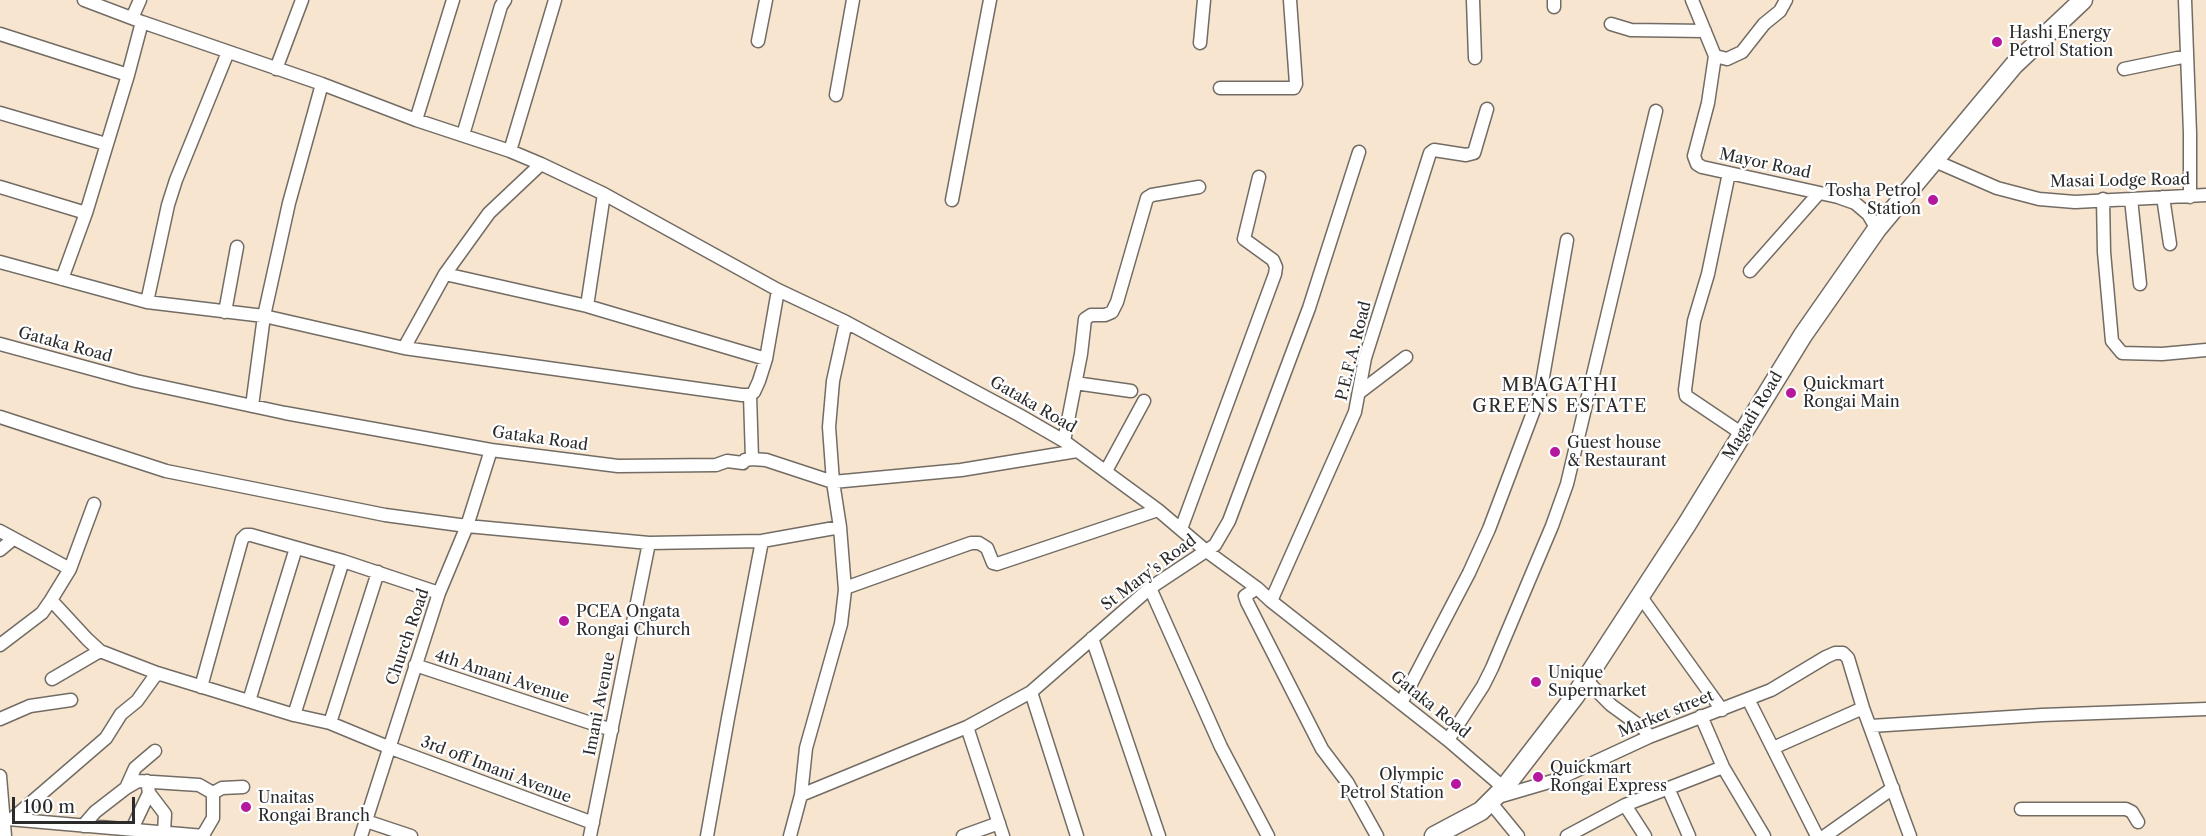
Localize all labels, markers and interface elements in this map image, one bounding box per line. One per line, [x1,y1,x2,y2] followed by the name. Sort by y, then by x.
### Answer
[2009,23,2113,61] place label: Hashi Energy Petrol Station
[1990,35,2004,49] marker: Hashi Energy Petrol Station
[1718,145,1812,183] street label: Mayor Road
[2050,170,2190,192] street label: Masai Lodge Road
[1825,181,1921,219] place label: Tosha Petrol Station
[1926,193,1940,207] marker: Tosha Petrol Station
[1332,299,1376,403] street label: P.E.F.A. Road
[16,323,114,367] street label: Gataka Road
[1719,368,1787,464] street label: Magadi Road
[986,373,1080,437] street label: Gataka Road
[1803,374,1900,412] place label: Quickmart Rongai Main
[1472,375,1648,418] district label: MBAGATHI GREENS ESTATE
[1784,386,1798,400] marker: Quickmart Rongai Main
[491,423,589,455] street label: Gataka Road
[1567,433,1666,471] place label: Guest house & Restaurant
[1548,445,1562,459] marker: Guest house & Restaurant
[1098,531,1200,615] street label: St Mary's Road
[382,586,434,688] street label: Church Road
[576,602,691,640] place label: PCEA Ongata Rongai Church
[557,614,571,628] marker: PCEA Ongata Rongai Church
[432,646,572,708] street label: 4th Amani Avenue
[581,650,619,758] street label: Imani Avenue
[1548,663,1646,701] place label: Unique Supermarket
[1386,667,1474,743] street label: Gataka Road
[1529,675,1543,689] marker: Unique Supermarket
[1615,686,1717,742] street label: Market street
[418,732,574,808] street label: 3rd off Imani Avenue
[1550,758,1667,796] place label: Quickmart Rongai Express
[1340,765,1444,803] place label: Olympic Petrol Station
[1531,770,1545,784] marker: Quickmart Rongai Express
[1449,777,1463,791] marker: Olympic Petrol Station
[15,785,138,823] scale bar
[258,788,370,826] place label: Unaitas Rongai Branch
[23,796,75,818] text: 100 m
[239,800,253,814] marker: Unaitas Rongai Branch

